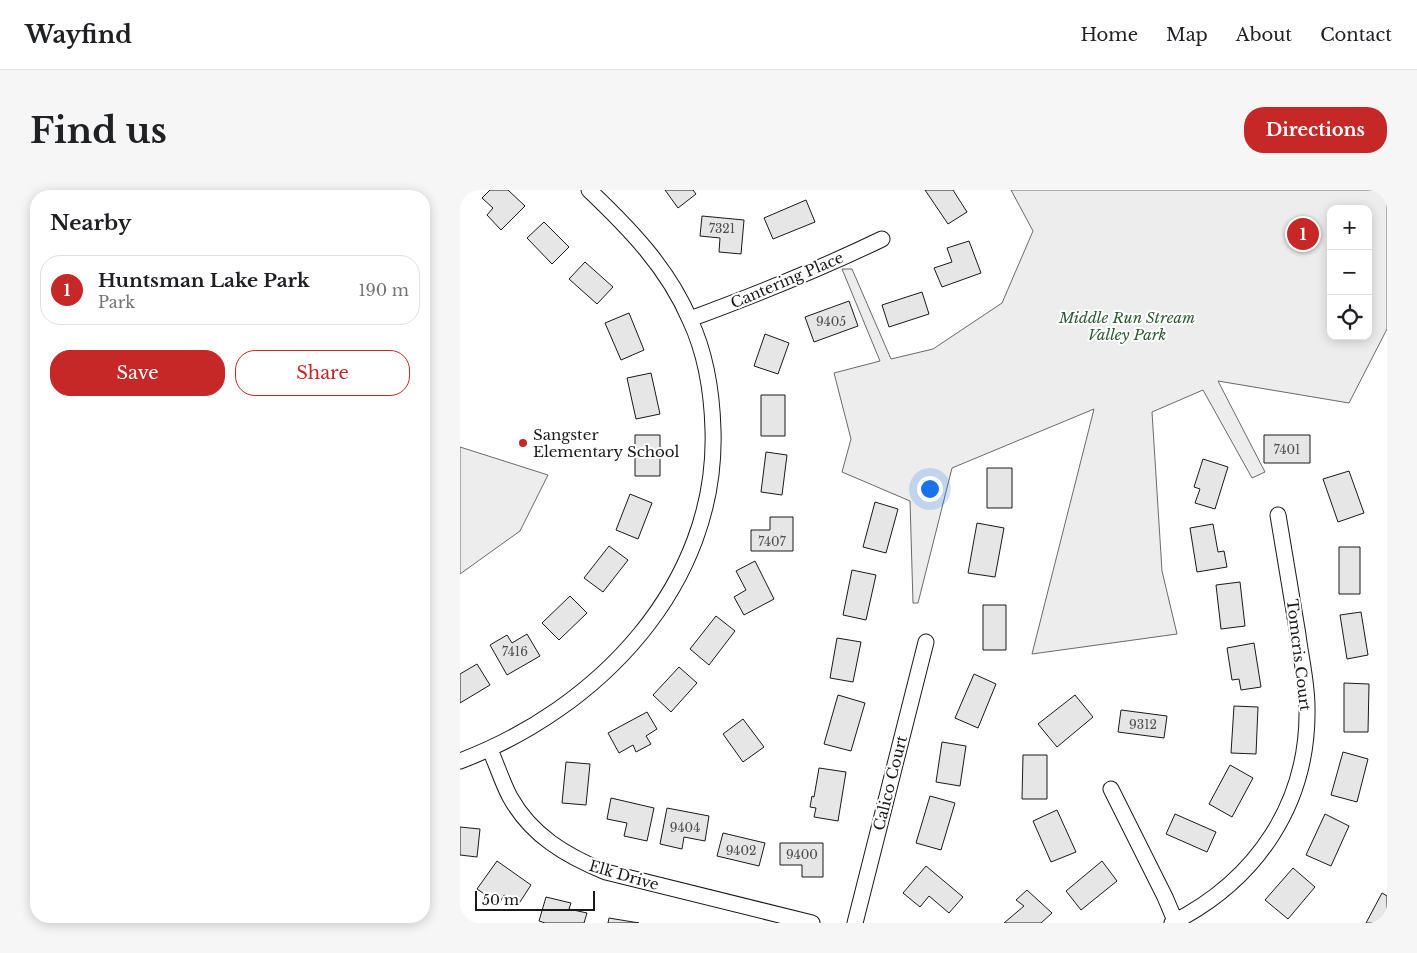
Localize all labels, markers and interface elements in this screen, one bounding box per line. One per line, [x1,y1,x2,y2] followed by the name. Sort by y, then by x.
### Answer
[25,20,132,49] text: Wayfind
[1080,24,1138,46] text: Home
[1166,24,1208,46] text: Map
[1236,24,1292,46] text: About
[1320,24,1392,46] text: Contact
[1244,107,1387,153] button: Directions
[30,109,167,152] text: Find us
[1327,205,1372,340] map controls
[1327,205,1372,250] button: +
[50,210,131,236] text: Nearby
[1287,215,1319,253] pin: 1
[709,221,735,236] house number: 7321
[728,248,846,312] street label: Cantering Place
[1327,250,1372,295] button: −
[98,269,310,292] text: Huntsman Lake Park
[64,280,70,300] text: 1
[358,280,409,300] text: 190 m
[98,292,135,312] text: Park
[1327,295,1372,340] button: locate
[1058,308,1195,344] park label: Middle Run Stream Valley Park
[816,314,846,329] house number: 9405
[50,350,225,396] button: Save
[235,350,410,396] button: Share
[533,425,680,461] place label: Sangster Elementary School
[517,437,529,449] marker: Sangster Elementary School
[1274,442,1300,457] house number: 7401
[917,476,943,502] your location
[758,534,787,549] house number: 7407
[1283,598,1315,712] street label: Tomcris Court
[502,644,528,659] house number: 7416
[1129,717,1157,732] house number: 9312
[869,733,911,832] street label: Calico Court
[670,820,700,835] house number: 9404
[726,843,756,858] house number: 9402
[786,847,818,862] house number: 9400
[587,856,661,894] street label: Elk Drive
[475,888,595,911] scale bar
[482,891,519,909] text: 50 m

